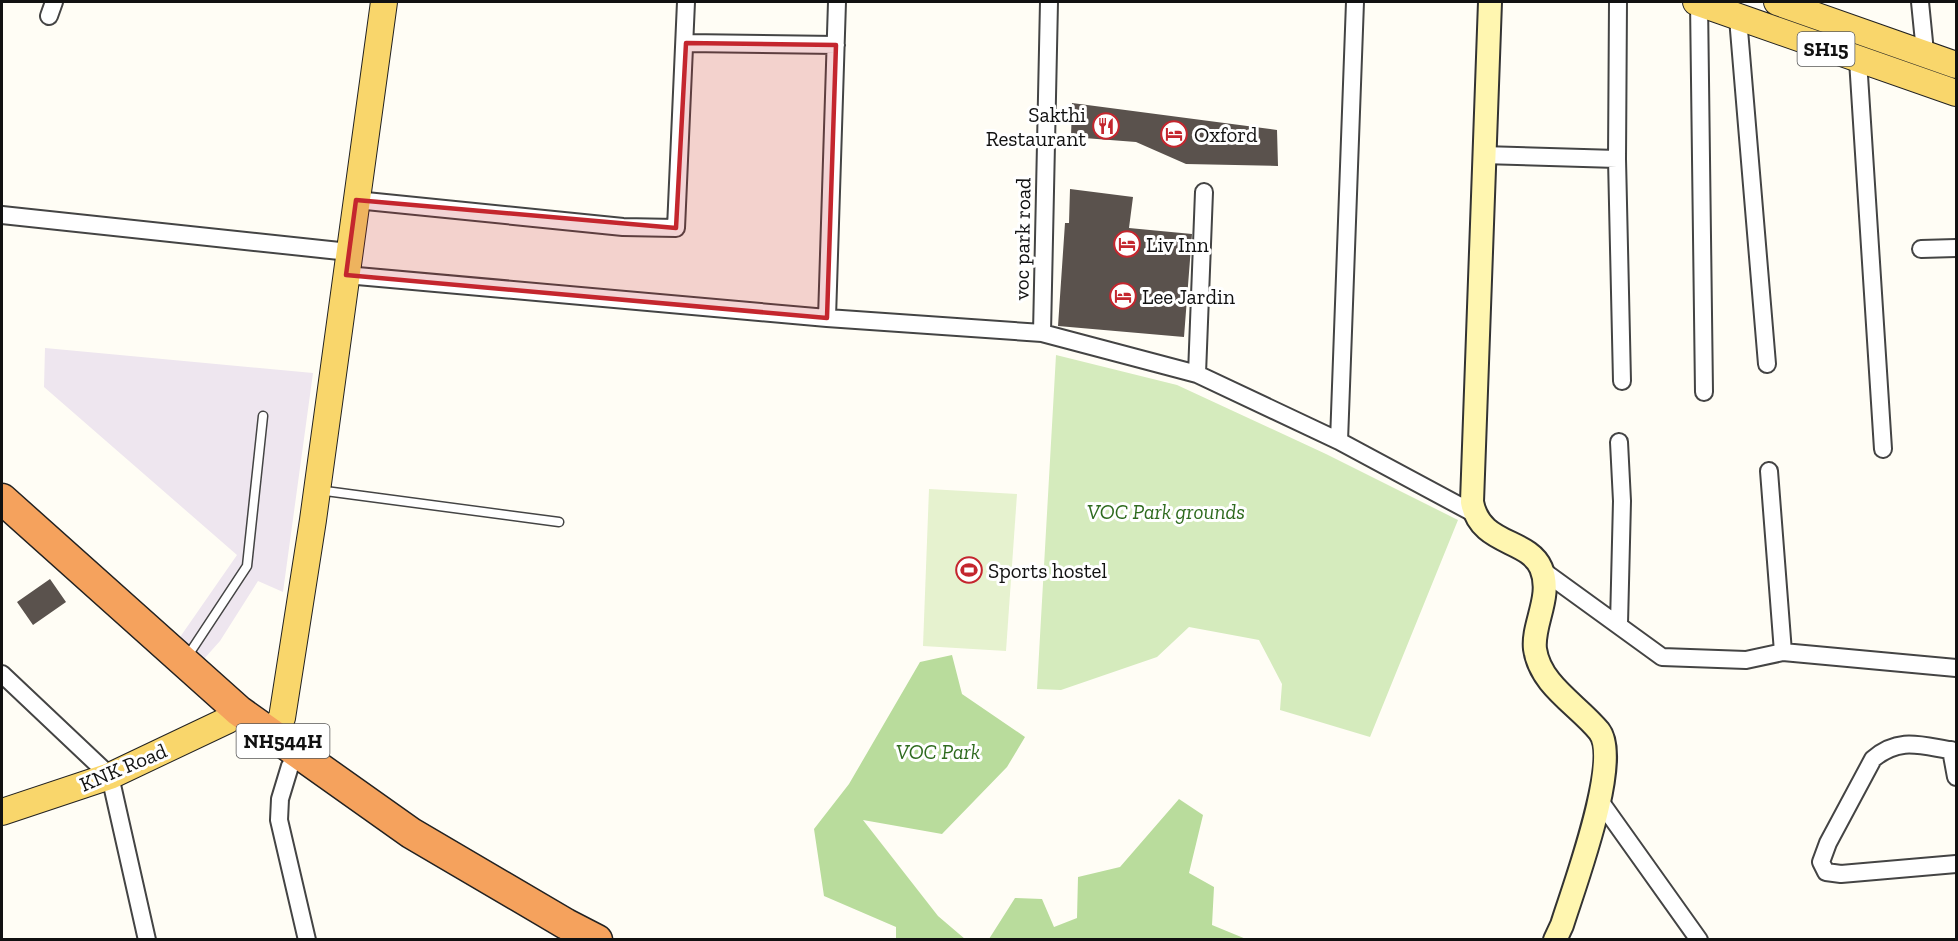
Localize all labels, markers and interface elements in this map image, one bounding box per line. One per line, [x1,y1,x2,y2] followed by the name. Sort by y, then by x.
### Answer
[1798,32,1854,66] road number: SH15
[986,102,1086,151] place label: Sakthi Restaurant
[1091,111,1121,141] restaurant icon: Sakthi Restaurant
[1159,119,1189,149] hotel icon: Oxford
[1194,122,1258,147] place label: Oxford
[1008,177,1036,301] street label: voc park road
[1112,229,1142,259] hotel icon: Liv Inn
[1146,232,1209,257] place label: Liv Inn
[1108,281,1138,311] hotel icon: Lee Jardin
[1142,284,1235,309] place label: Lee Jardin
[1087,499,1245,524] park label: VOC Park grounds
[954,555,984,585] sports icon: Sports hostel
[988,558,1107,583] place label: Sports hostel
[236,724,330,758] road number: NH544H
[76,737,171,797] street label: KNK Road
[896,739,980,764] park label: VOC Park

